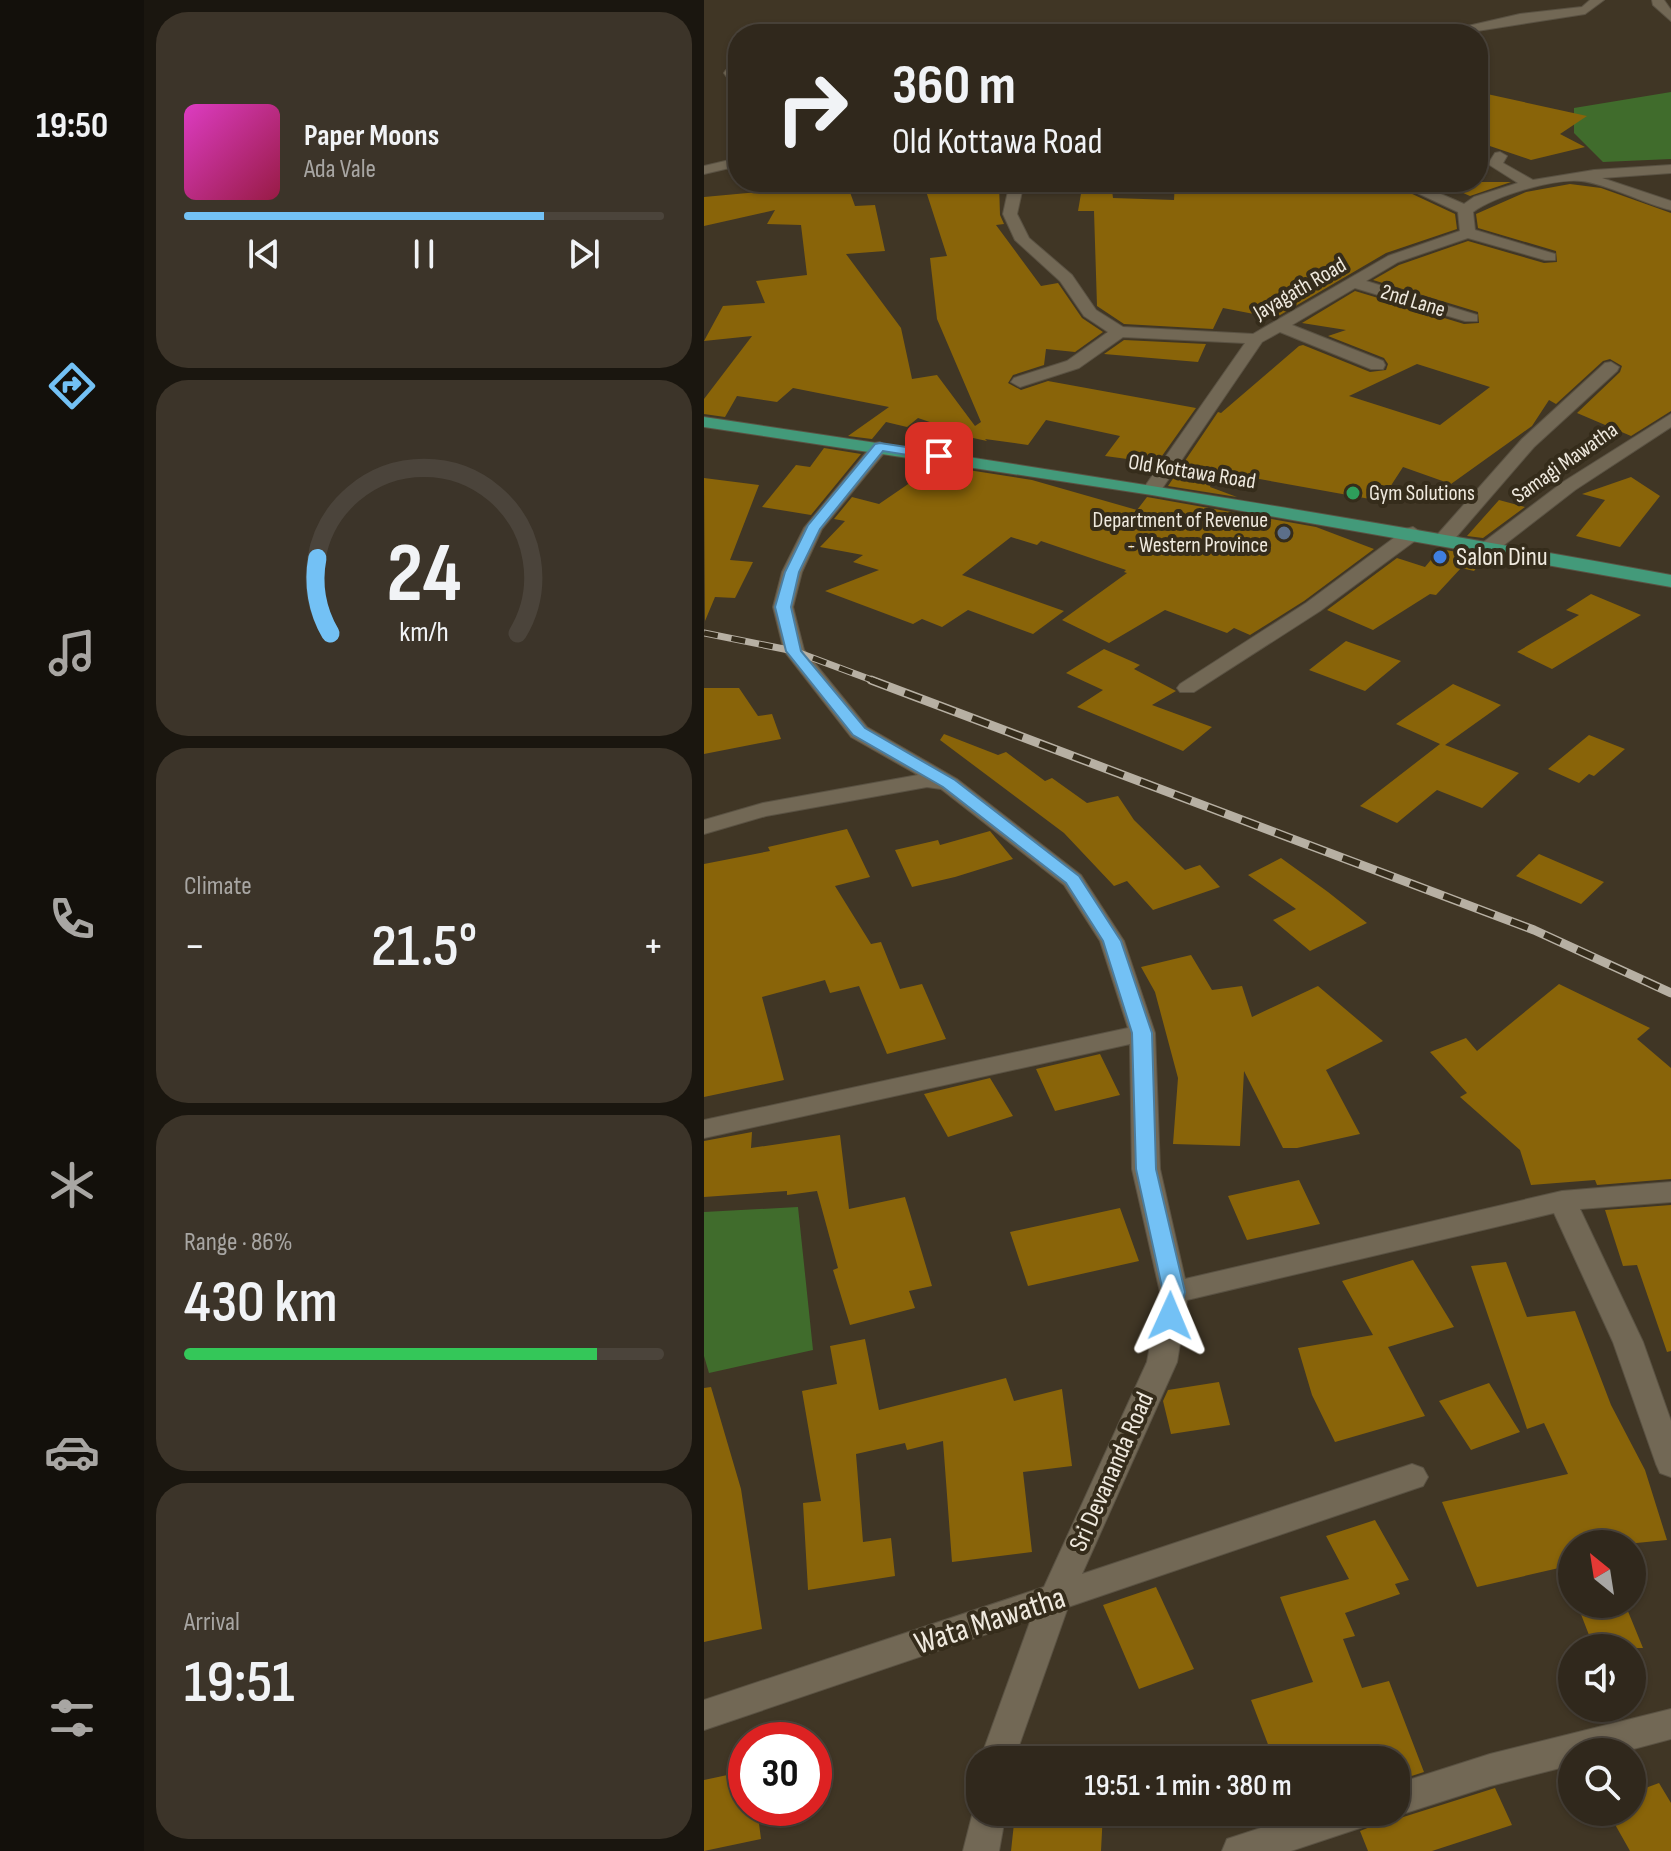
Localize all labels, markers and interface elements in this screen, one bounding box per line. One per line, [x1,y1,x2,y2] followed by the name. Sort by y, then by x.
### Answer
[892,53,1016,120] text: 360 m
[760,56,864,160] icon: right
[36,105,108,148] text: 19:50
[304,118,439,154] text: Paper Moons
[892,121,1103,164] text: Old Kottawa Road
[304,154,376,185] text: Ada Vale
[242,232,286,276] icon: previous
[402,232,446,276] icon: pause
[562,232,606,276] icon: next
[1248,252,1351,327] street label: Jayagath Road
[1377,278,1449,324] street label: 2nd Lane
[44,358,100,414] icon: directions
[1507,417,1623,509] street label: Samagi Mawatha
[905,422,973,490] pin
[917,434,961,478] icon: arrive
[1126,449,1258,495] street label: Old Kottawa Road
[1369,480,1475,507] place label: Gym Solutions
[1344,484,1362,502] marker: Gym Solutions
[1093,507,1268,559] place label: Department of Revenue - Western Province
[387,524,461,624] text: 24
[1275,524,1293,542] marker: Department of Revenue - Western Province
[1456,542,1548,573] place label: Salon Dinu
[1431,548,1449,566] marker: Salon Dinu
[399,615,449,650] text: km/h
[44,625,100,681] icon: music
[184,871,252,902] text: Climate
[44,891,100,947] icon: phone
[371,911,477,983] text: 21.5°
[184,920,206,973] text: −
[642,920,664,973] text: +
[44,1157,100,1213] icon: climate
[184,1227,293,1258] text: Range · 86%
[184,1267,338,1339] text: 430 km
[1128,1274,1212,1358] position arrow
[1063,1388,1161,1556] street label: Sri Devananda Road
[44,1424,100,1480] icon: car
[1558,1530,1646,1618] north arrow
[1558,1530,1646,1826] map controls
[910,1578,1070,1664] street label: Wata Mawatha
[184,1607,240,1638] text: Arrival
[1558,1634,1646,1722] button: sound
[184,1647,294,1719] text: 19:51
[44,1690,100,1746] icon: filters
[728,1722,832,1826] speed limit sign: 30
[1558,1738,1646,1826] button: search
[1085,1768,1292,1804] text: 19:51 · 1 min · 380 m

